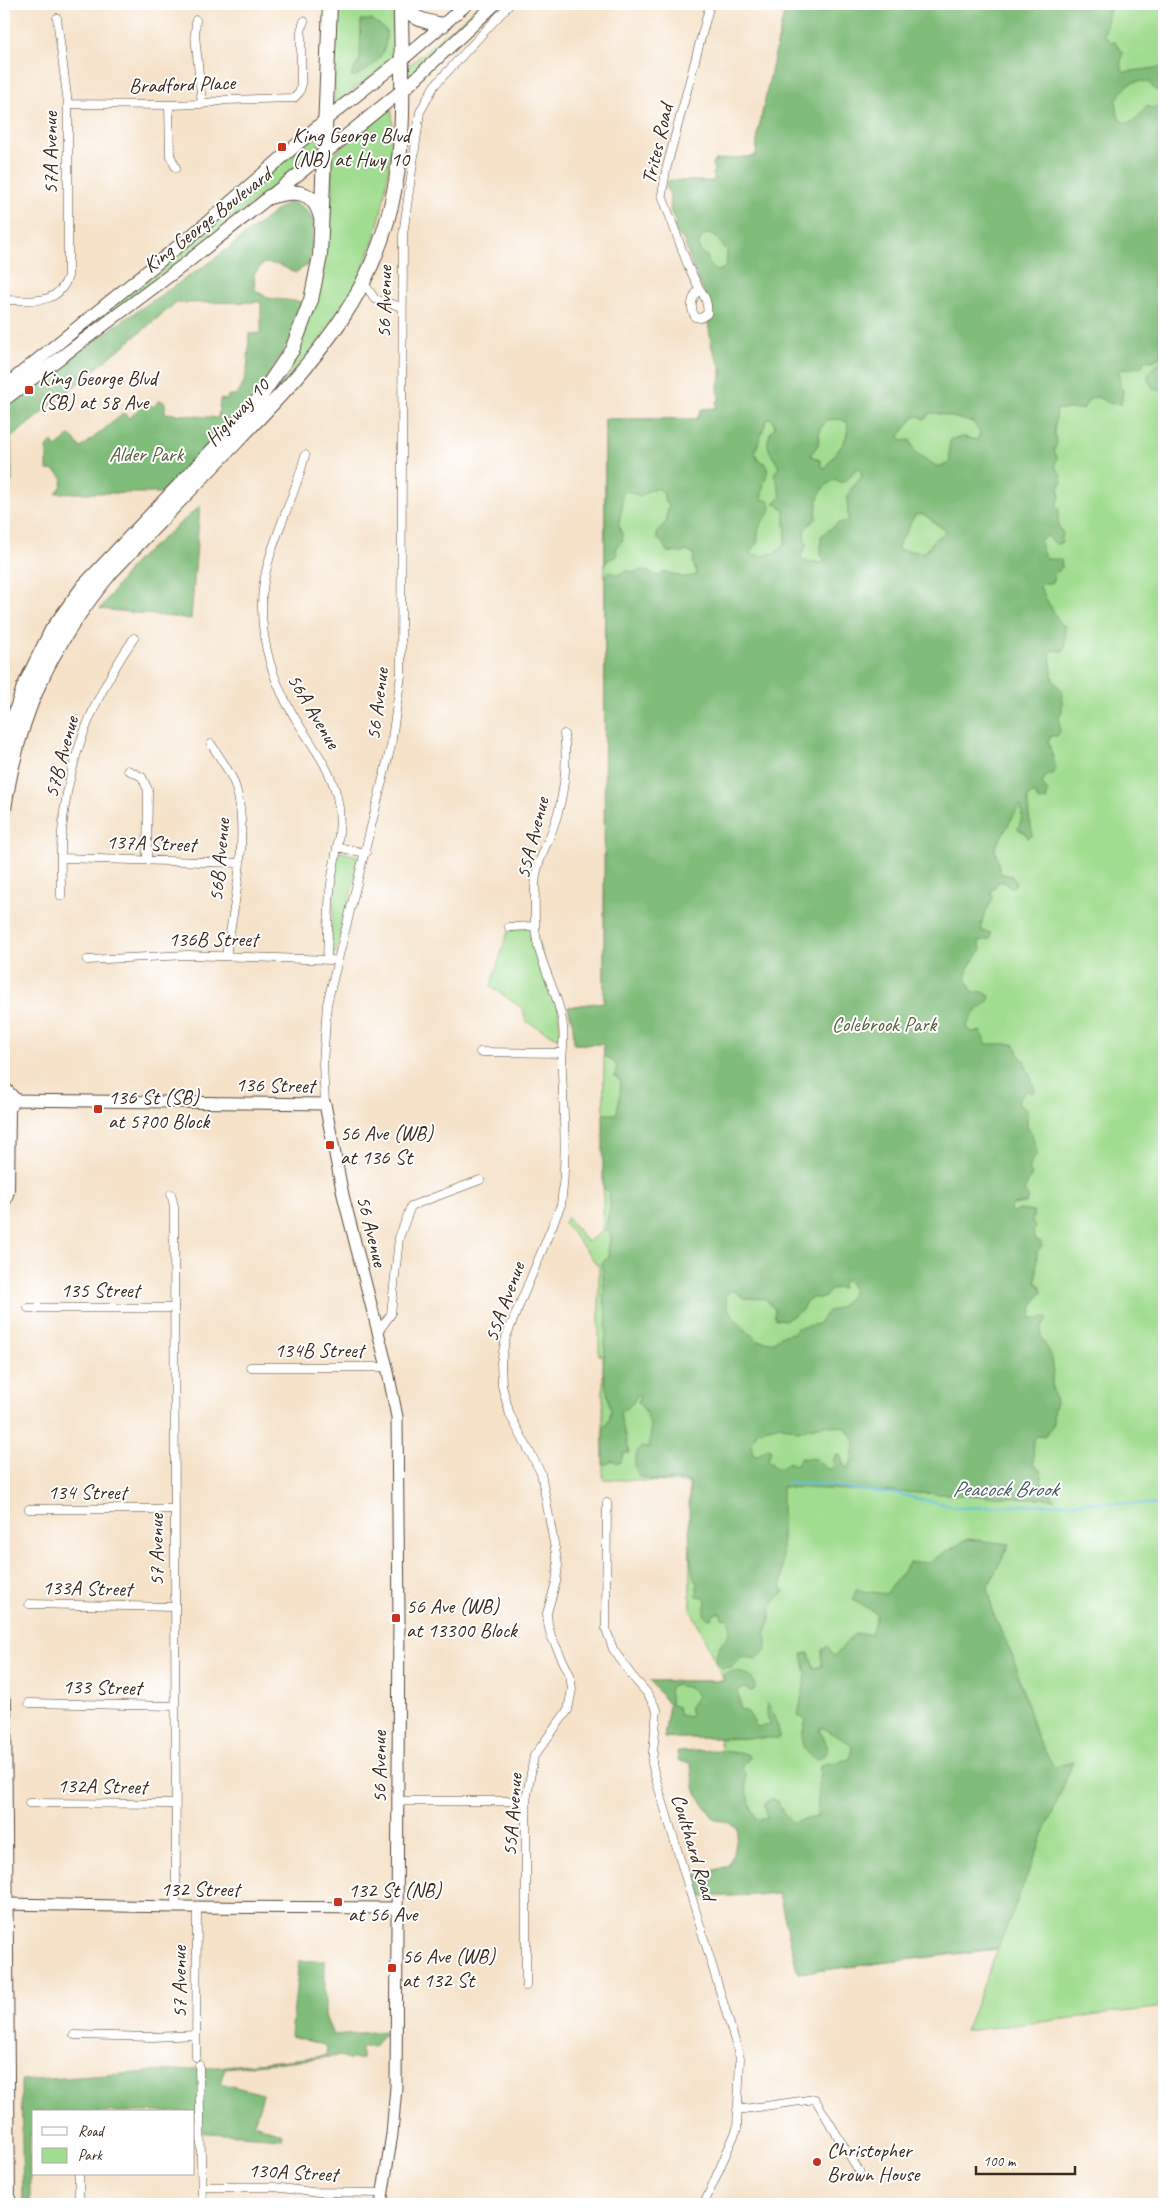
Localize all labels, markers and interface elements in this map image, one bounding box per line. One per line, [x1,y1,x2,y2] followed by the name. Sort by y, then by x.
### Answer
[128,69,238,99] street label: Bradford Place
[635,98,680,187] street label: Trites Road
[37,110,63,194] street label: 57A Avenue
[292,122,414,172] place label: King George Blvd (NB) at Hwy 10
[276,141,288,153] marker: King George Blvd (NB) at Hwy 10
[138,159,279,278] street label: King George Boulevard
[370,264,398,338] street label: 56 Avenue
[39,365,161,415] place label: King George Blvd (SB) at 58 Ave
[199,372,276,451] street label: Highway 10
[23,384,35,396] marker: King George Blvd (SB) at 58 Ave
[109,441,184,467] park label: Alder Park
[360,665,394,741] street label: 56 Avenue
[282,669,347,754] street label: 56A Avenue
[38,712,85,801] street label: 57B Avenue
[509,794,555,881] street label: 55A Avenue
[202,816,236,903] street label: 56B Avenue
[106,828,199,858] street label: 137A Street
[168,926,261,952] street label: 136B Street
[832,1011,937,1037] park label: Colebrook Park
[235,1071,318,1099] street label: 136 Street
[108,1084,211,1134] place label: 136 St (SB) at 5700 Block
[92,1103,104,1115] marker: 136 St (SB) at 5700 Block
[340,1120,434,1170] place label: 56 Ave (WB) at 136 St
[324,1139,336,1151] marker: 56 Ave (WB) at 136 St
[351,1193,394,1270] street label: 56 Avenue
[478,1258,531,1345] street label: 55A Avenue
[60,1277,143,1303] street label: 135 Street
[274,1337,367,1363] street label: 134B Street
[952,1475,1062,1503] water label: Peacock Brook
[47,1479,130,1505] street label: 134 Street
[143,1513,169,1586] street label: 57 Avenue
[42,1574,135,1602] street label: 133A Street
[406,1593,518,1643] place label: 56 Ave (WB) at 13300 Block
[390,1612,402,1624] marker: 56 Ave (WB) at 13300 Block
[62,1673,145,1701] street label: 133 Street
[366,1730,392,1803] street label: 56 Avenue
[57,1772,150,1800] street label: 132A Street
[496,1772,528,1857] street label: 55A Avenue
[666,1791,723,1906] street label: Coulthard Road
[160,1876,243,1902] street label: 132 Street
[348,1877,442,1927] place label: 132 St (NB) at 56 Ave
[332,1896,344,1908] marker: 132 St (NB) at 56 Ave
[402,1943,496,1993] place label: 56 Ave (WB) at 132 St
[166,1945,192,2018] street label: 57 Avenue
[386,1962,398,1974] marker: 56 Ave (WB) at 132 St
[32,2110,195,2176] legend
[78,2122,105,2141] text: Road
[827,2137,921,2187] place label: Christopher Brown House
[976,2143,1074,2175] scale bar
[78,2146,103,2165] text: Park
[983,2152,1017,2171] text: 100 m
[811,2156,823,2168] marker: Christopher Brown House
[248,2157,342,2187] street label: 130A Street

